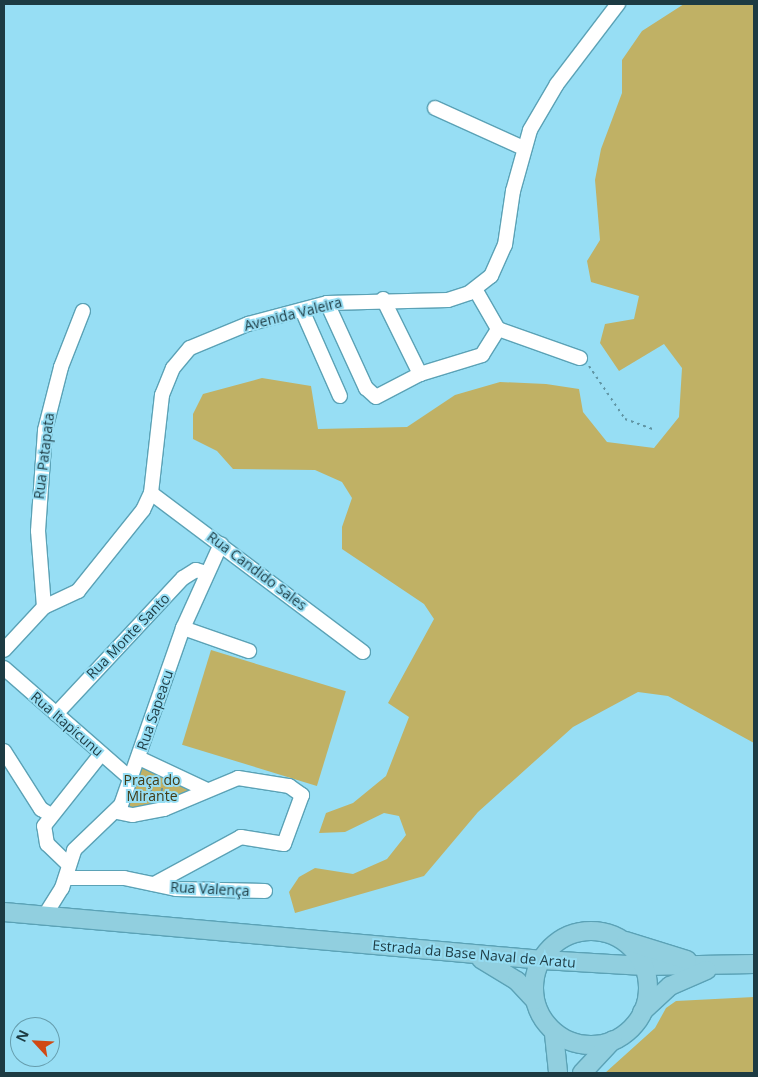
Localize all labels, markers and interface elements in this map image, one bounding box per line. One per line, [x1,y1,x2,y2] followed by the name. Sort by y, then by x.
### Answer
[242,294,344,334] street label: Avenida Valeira
[30,412,58,500] street label: Rua Patapata
[204,528,310,614] street label: Rua Candido Sales
[83,590,173,682] street label: Rua Monte Santo
[133,668,177,752] street label: Rua Sapeacu
[28,688,106,760] street label: Rua Itapicunu
[123,772,181,804] park label: Praça do Mirante
[170,879,250,899] street label: Rua Valença
[372,937,576,971] street label: Estrada da Base Naval de Aratu
[10,1017,60,1067] north arrow
[11,1027,33,1045] text: N

